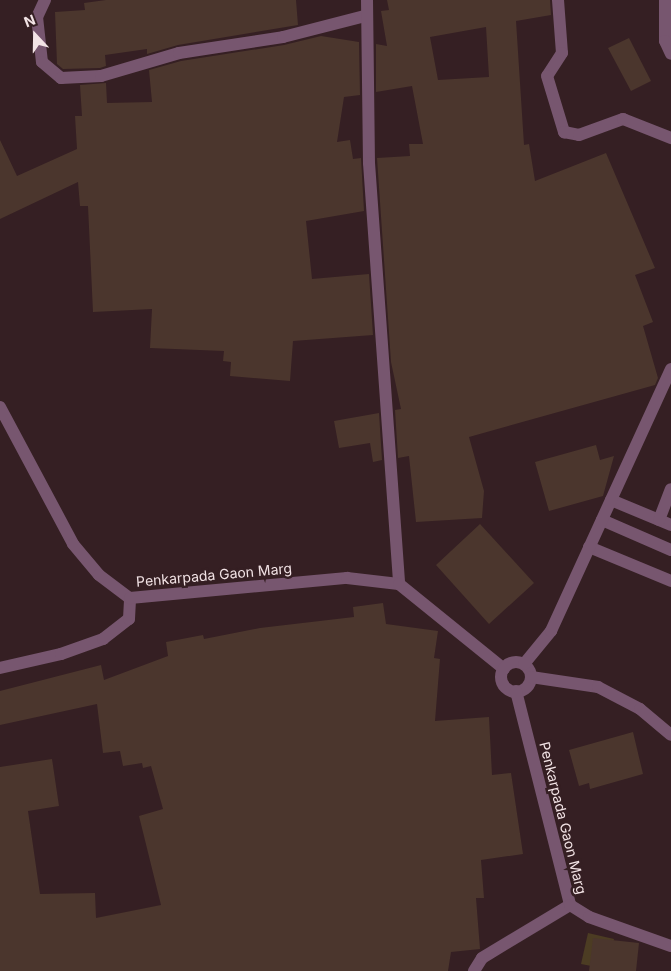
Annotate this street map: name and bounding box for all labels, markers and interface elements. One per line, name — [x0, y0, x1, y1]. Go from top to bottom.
north arrow — [10, 10, 60, 60]
text: N — [21, 11, 37, 30]
street label: Penkarpada Gaon Marg — [135, 560, 293, 590]
street label: Penkarpada Gaon Marg — [536, 740, 590, 896]

